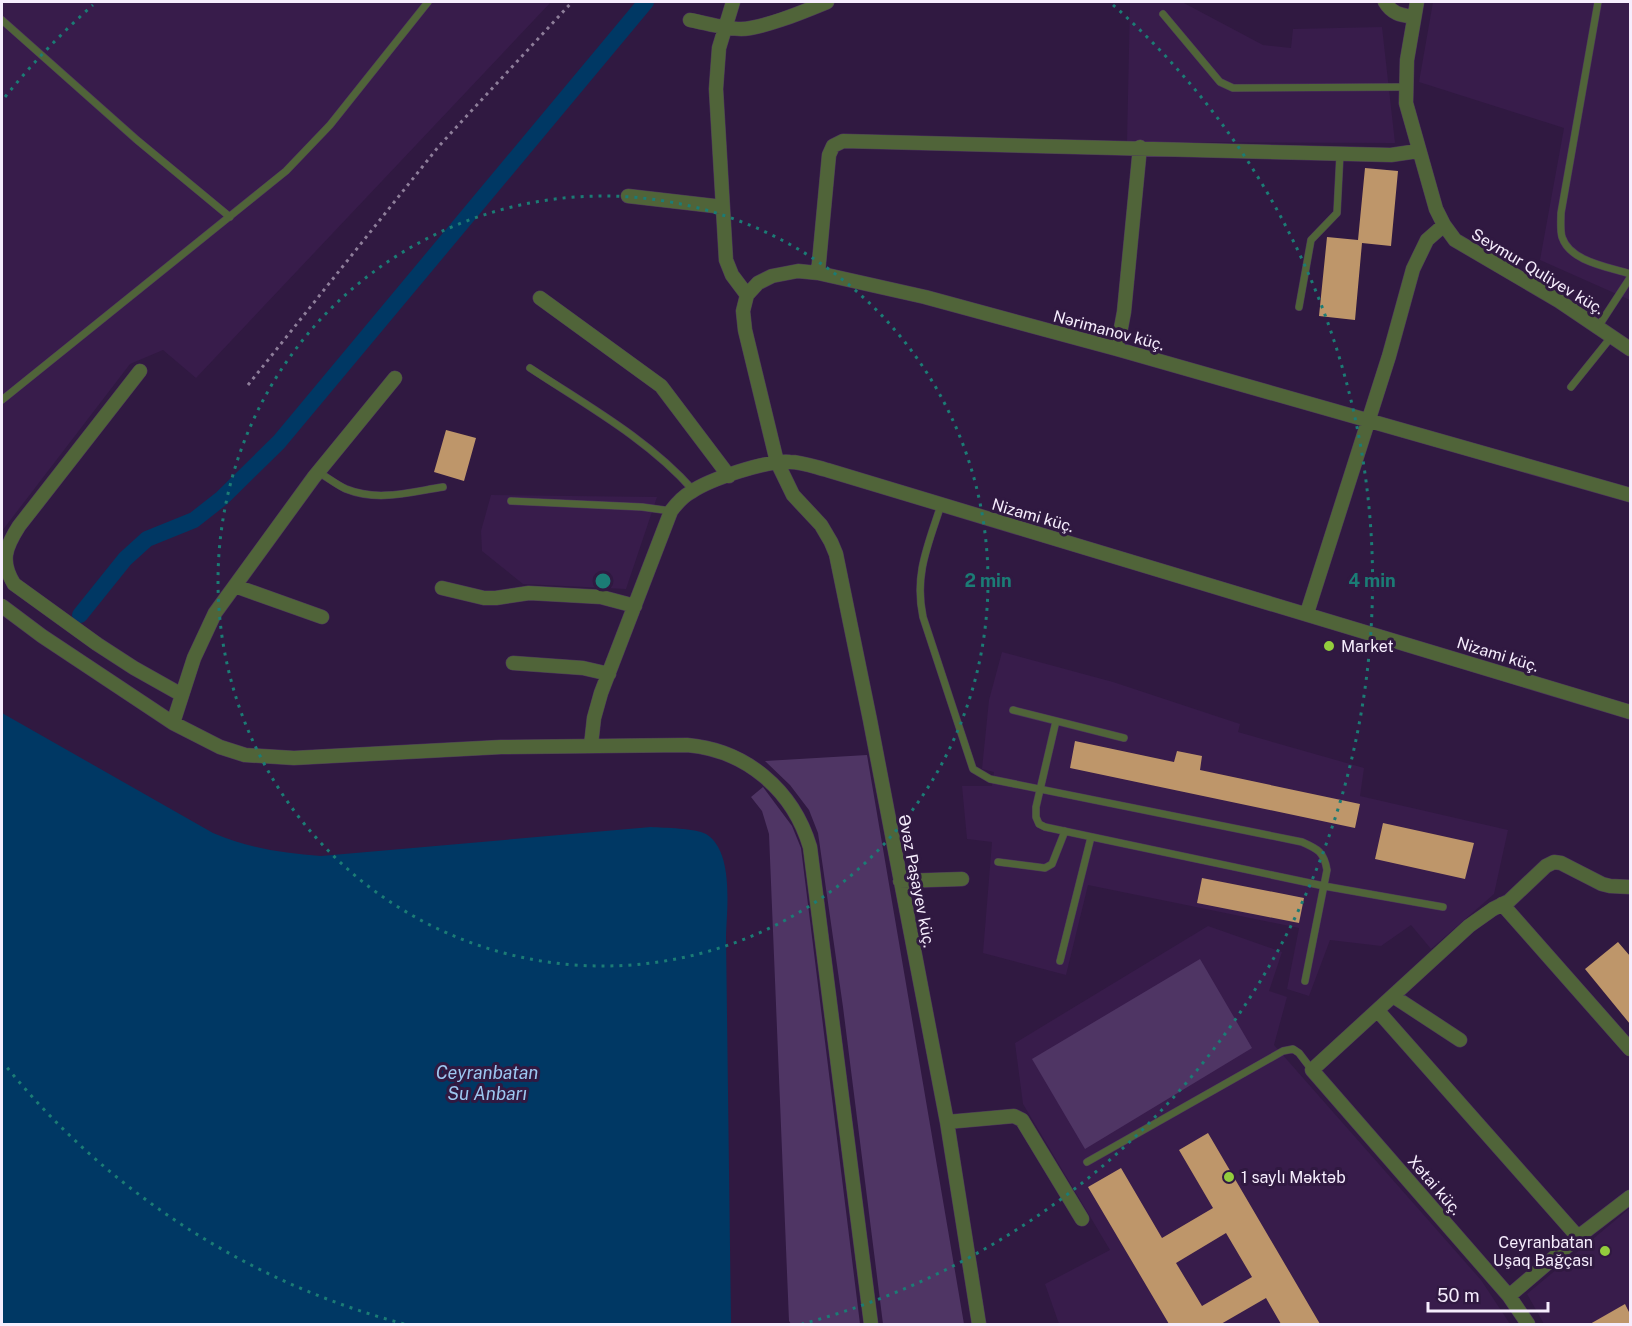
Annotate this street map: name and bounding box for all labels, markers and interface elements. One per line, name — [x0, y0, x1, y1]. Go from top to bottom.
street label: Seymur Quliyev küç. — [1468, 224, 1607, 319]
street label: Nərimanov küç. — [1051, 307, 1167, 354]
street label: Nizami küç. — [990, 495, 1076, 536]
text: 2 min — [964, 570, 1012, 591]
text: 4 min — [1348, 570, 1396, 591]
centre of rings — [593, 571, 613, 591]
street label: Nizami küç. — [1455, 633, 1541, 676]
place label: Market — [1341, 637, 1394, 656]
marker: Market — [1322, 639, 1336, 653]
street label: Əvəz Paşayev küç. — [894, 813, 939, 949]
water label: Ceyranbatan Su Anbarı — [436, 1062, 538, 1104]
street label: Xətai küç. — [1404, 1152, 1466, 1219]
place label: 1 saylı Məktəb — [1241, 1168, 1346, 1187]
marker: 1 saylı Məktəb — [1222, 1170, 1236, 1184]
place label: Ceyranbatan Uşaq Bağçası — [1493, 1233, 1593, 1270]
marker: Ceyranbatan Uşaq Bağçası — [1598, 1244, 1612, 1258]
scale bar — [1428, 1275, 1548, 1313]
text: 50 m — [1437, 1285, 1480, 1306]

